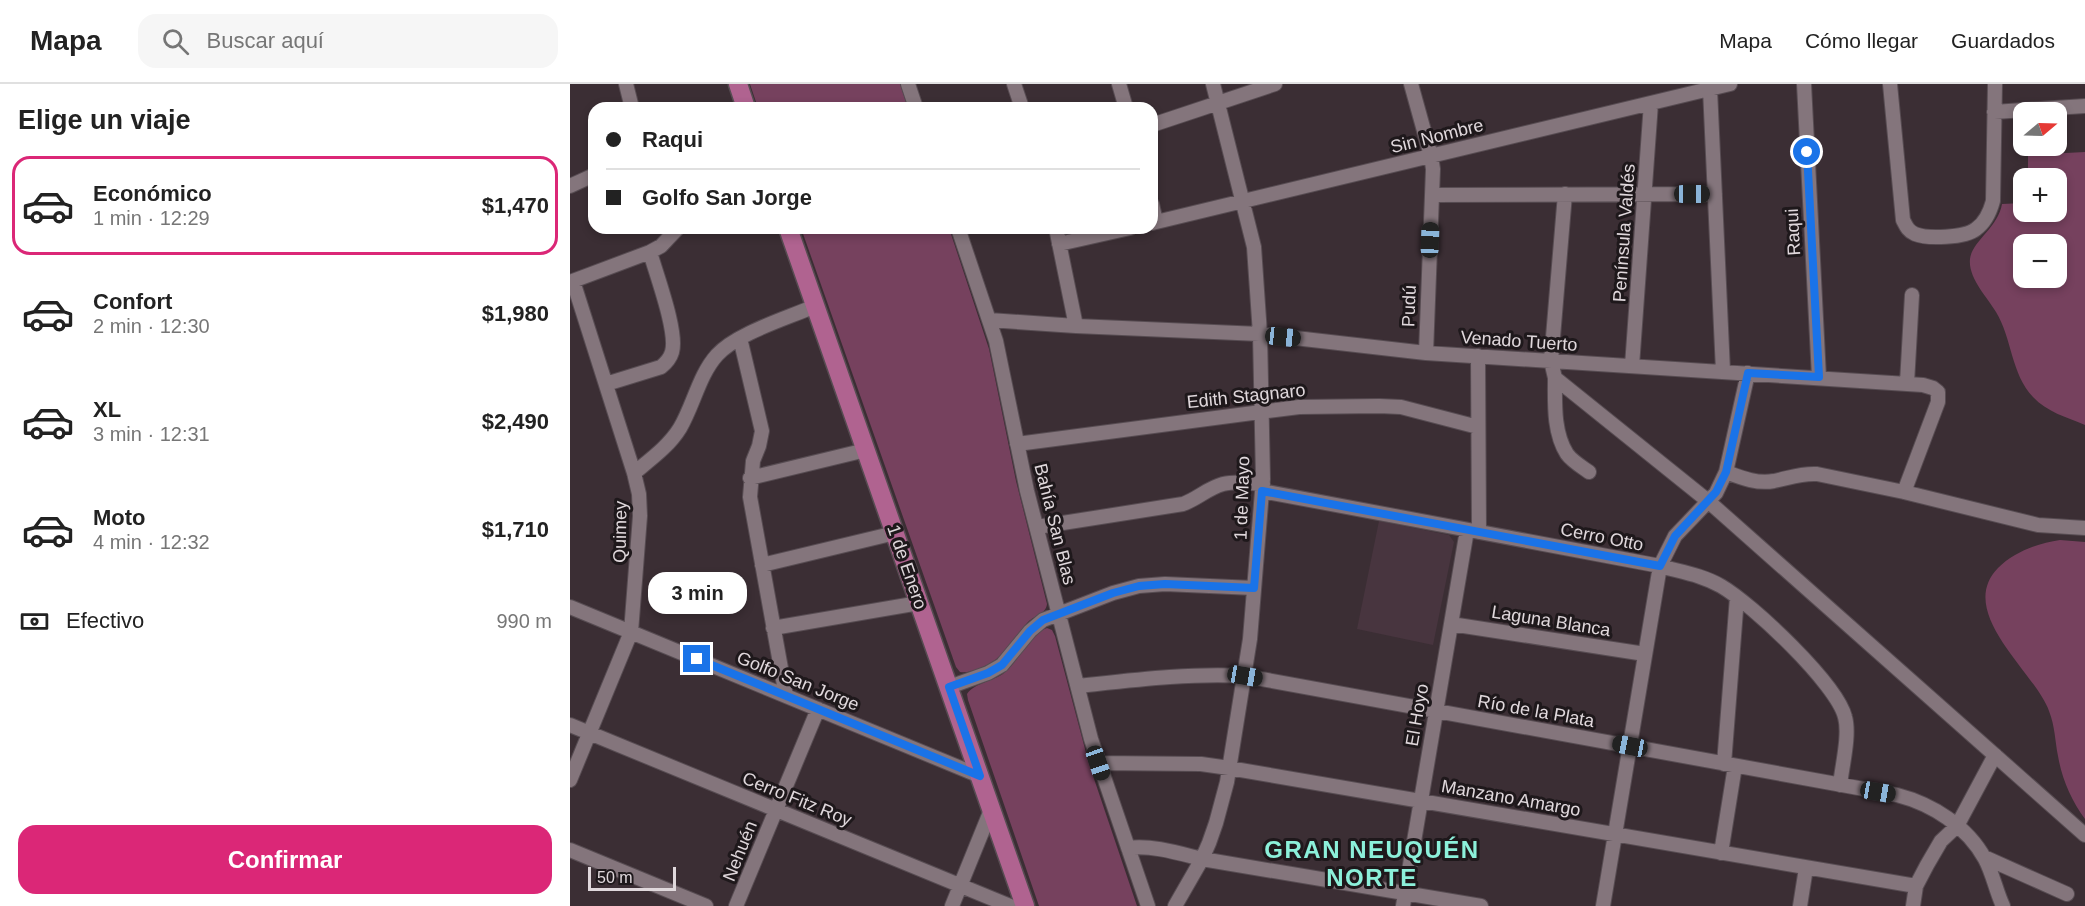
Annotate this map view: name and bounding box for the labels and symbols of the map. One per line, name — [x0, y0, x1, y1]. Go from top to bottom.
north arrow — [2013, 102, 2067, 156]
street label: Sin Nombre — [1388, 115, 1486, 157]
route start — [1793, 138, 1820, 165]
street label: Península Valdés — [1609, 163, 1639, 303]
car — [1674, 185, 1710, 203]
street label: Raqui — [1782, 208, 1804, 256]
car — [1420, 222, 1440, 258]
street label: Pudú — [1398, 285, 1420, 327]
car — [1264, 326, 1302, 348]
street label: Venado Tuerto — [1460, 327, 1578, 355]
street label: Edith Stagnaro — [1186, 380, 1306, 412]
street label: 1 de Mayo — [1231, 456, 1253, 540]
street label: Bahía San Blas — [1030, 461, 1080, 587]
street label: Quimey — [609, 501, 631, 563]
street label: Cerro Otto — [1559, 519, 1645, 555]
street label: 1 de Enero — [883, 522, 931, 612]
callout: 3 min — [648, 572, 746, 614]
street label: Laguna Blanca — [1490, 602, 1613, 640]
route end — [683, 645, 710, 672]
street label: Golfo San Jorge — [734, 647, 862, 715]
car — [1226, 664, 1264, 688]
street label: El Hoyo — [1402, 682, 1432, 748]
street label: Río de la Plata — [1476, 691, 1597, 731]
car — [1611, 734, 1649, 758]
car — [1084, 743, 1112, 783]
street label: Cerro Fitz Roy — [739, 768, 855, 830]
street label: Manzano Amargo — [1440, 776, 1582, 820]
car — [1859, 780, 1897, 804]
street label: Nehuén — [719, 818, 761, 884]
district label: GRAN NEUQUÉN NORTE — [1264, 836, 1480, 891]
scale bar — [588, 864, 676, 892]

